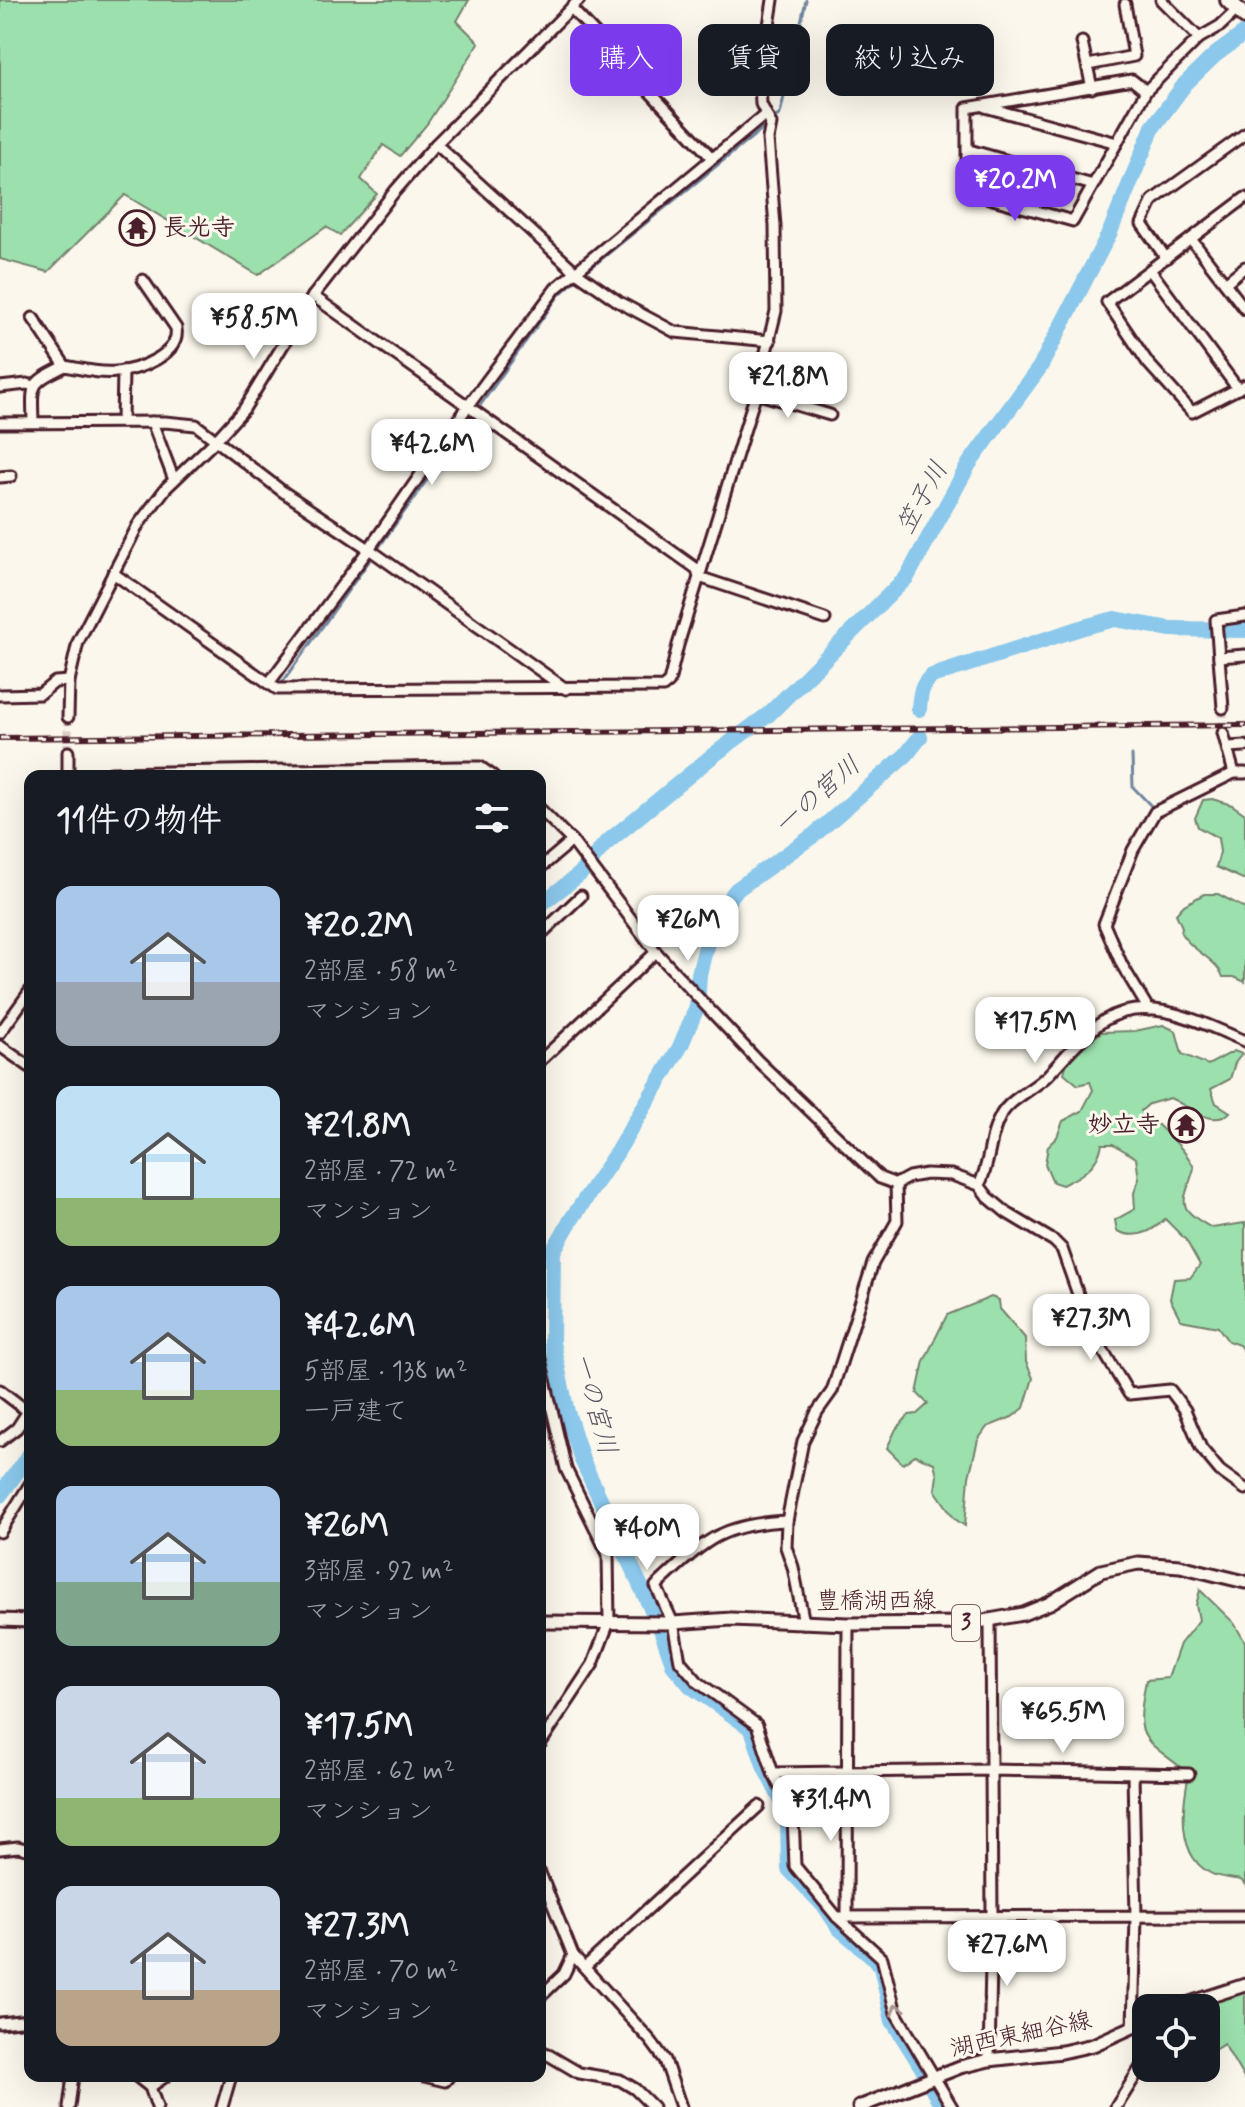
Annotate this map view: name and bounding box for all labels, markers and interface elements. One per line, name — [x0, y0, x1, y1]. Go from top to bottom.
chip: 購入 — [570, 24, 682, 96]
chip: 賃貸 — [698, 24, 810, 96]
chip: 絞り込み — [826, 24, 994, 96]
pin: ¥20.2M — [950, 155, 1080, 223]
text: ¥20.2M — [973, 164, 1057, 198]
temple icon: 長光寺 — [118, 209, 156, 247]
place label: 長光寺 — [163, 213, 235, 244]
pin: ¥58.5M — [189, 293, 319, 361]
text: ¥58.5M — [210, 302, 298, 336]
pin: ¥21.8M — [723, 352, 853, 420]
text: ¥21.8M — [747, 361, 829, 395]
pin: ¥42.6M — [367, 419, 497, 487]
text: ¥42.6M — [389, 428, 475, 462]
water label: 笠子川 — [889, 456, 957, 540]
water label: 一の宮川 — [768, 749, 868, 843]
icon: filters — [470, 796, 514, 840]
text: 11件の物件 — [56, 799, 222, 844]
pin: ¥26M — [641, 895, 735, 963]
text: ¥20.2M — [304, 904, 413, 949]
text: ¥26M — [656, 904, 720, 938]
icon: home — [120, 918, 216, 1014]
text: 2部屋 · 58 m² — [304, 955, 458, 989]
text: マンション — [304, 995, 433, 1029]
pin: ¥17.5M — [970, 997, 1100, 1065]
text: ¥17.5M — [993, 1006, 1077, 1040]
text: ¥21.8M — [304, 1104, 411, 1149]
temple icon: 妙立寺 — [1167, 1106, 1205, 1144]
place label: 妙立寺 — [1088, 1110, 1160, 1141]
icon: home — [120, 1118, 216, 1214]
text: 2部屋 · 72 m² — [304, 1155, 457, 1189]
text: マンション — [304, 1195, 433, 1229]
pin: ¥27.3M — [1026, 1294, 1156, 1362]
text: ¥27.3M — [1051, 1303, 1131, 1337]
text: ¥42.6M — [304, 1304, 416, 1349]
icon: home — [120, 1318, 216, 1414]
water label: 一の宮川 — [564, 1349, 624, 1459]
text: 5部屋 · 138 m² — [304, 1355, 468, 1389]
text: 一戸建て — [304, 1395, 408, 1429]
text: ¥26M — [304, 1504, 389, 1549]
pin: ¥40M — [600, 1504, 694, 1572]
text: ¥40M — [613, 1513, 681, 1547]
icon: home — [120, 1518, 216, 1614]
text: 3部屋 · 92 m² — [304, 1555, 453, 1589]
street label: 豊橋湖西線 — [816, 1586, 936, 1617]
text: マンション — [304, 1595, 433, 1629]
road number: 3 — [952, 1605, 980, 1641]
pin: ¥65.5M — [998, 1687, 1128, 1755]
text: ¥65.5M — [1020, 1696, 1106, 1730]
text: ¥17.5M — [304, 1704, 413, 1749]
icon: home — [120, 1718, 216, 1814]
text: 2部屋 · 62 m² — [304, 1755, 455, 1789]
pin: ¥31.4M — [766, 1775, 896, 1843]
text: ¥31.4M — [790, 1784, 872, 1818]
text: マンション — [304, 1795, 433, 1829]
text: ¥27.3M — [304, 1904, 410, 1949]
icon: home — [120, 1918, 216, 2014]
pin: ¥27.6M — [942, 1920, 1072, 1988]
text: ¥27.6M — [966, 1929, 1048, 1963]
text: 2部屋 · 70 m² — [304, 1955, 459, 1989]
map controls — [1132, 1994, 1220, 2082]
button: locate — [1132, 1994, 1220, 2082]
text: マンション — [304, 1995, 433, 2029]
one-way arrow — [890, 2003, 906, 2017]
street label: 湖西東細谷線 — [947, 2005, 1095, 2065]

